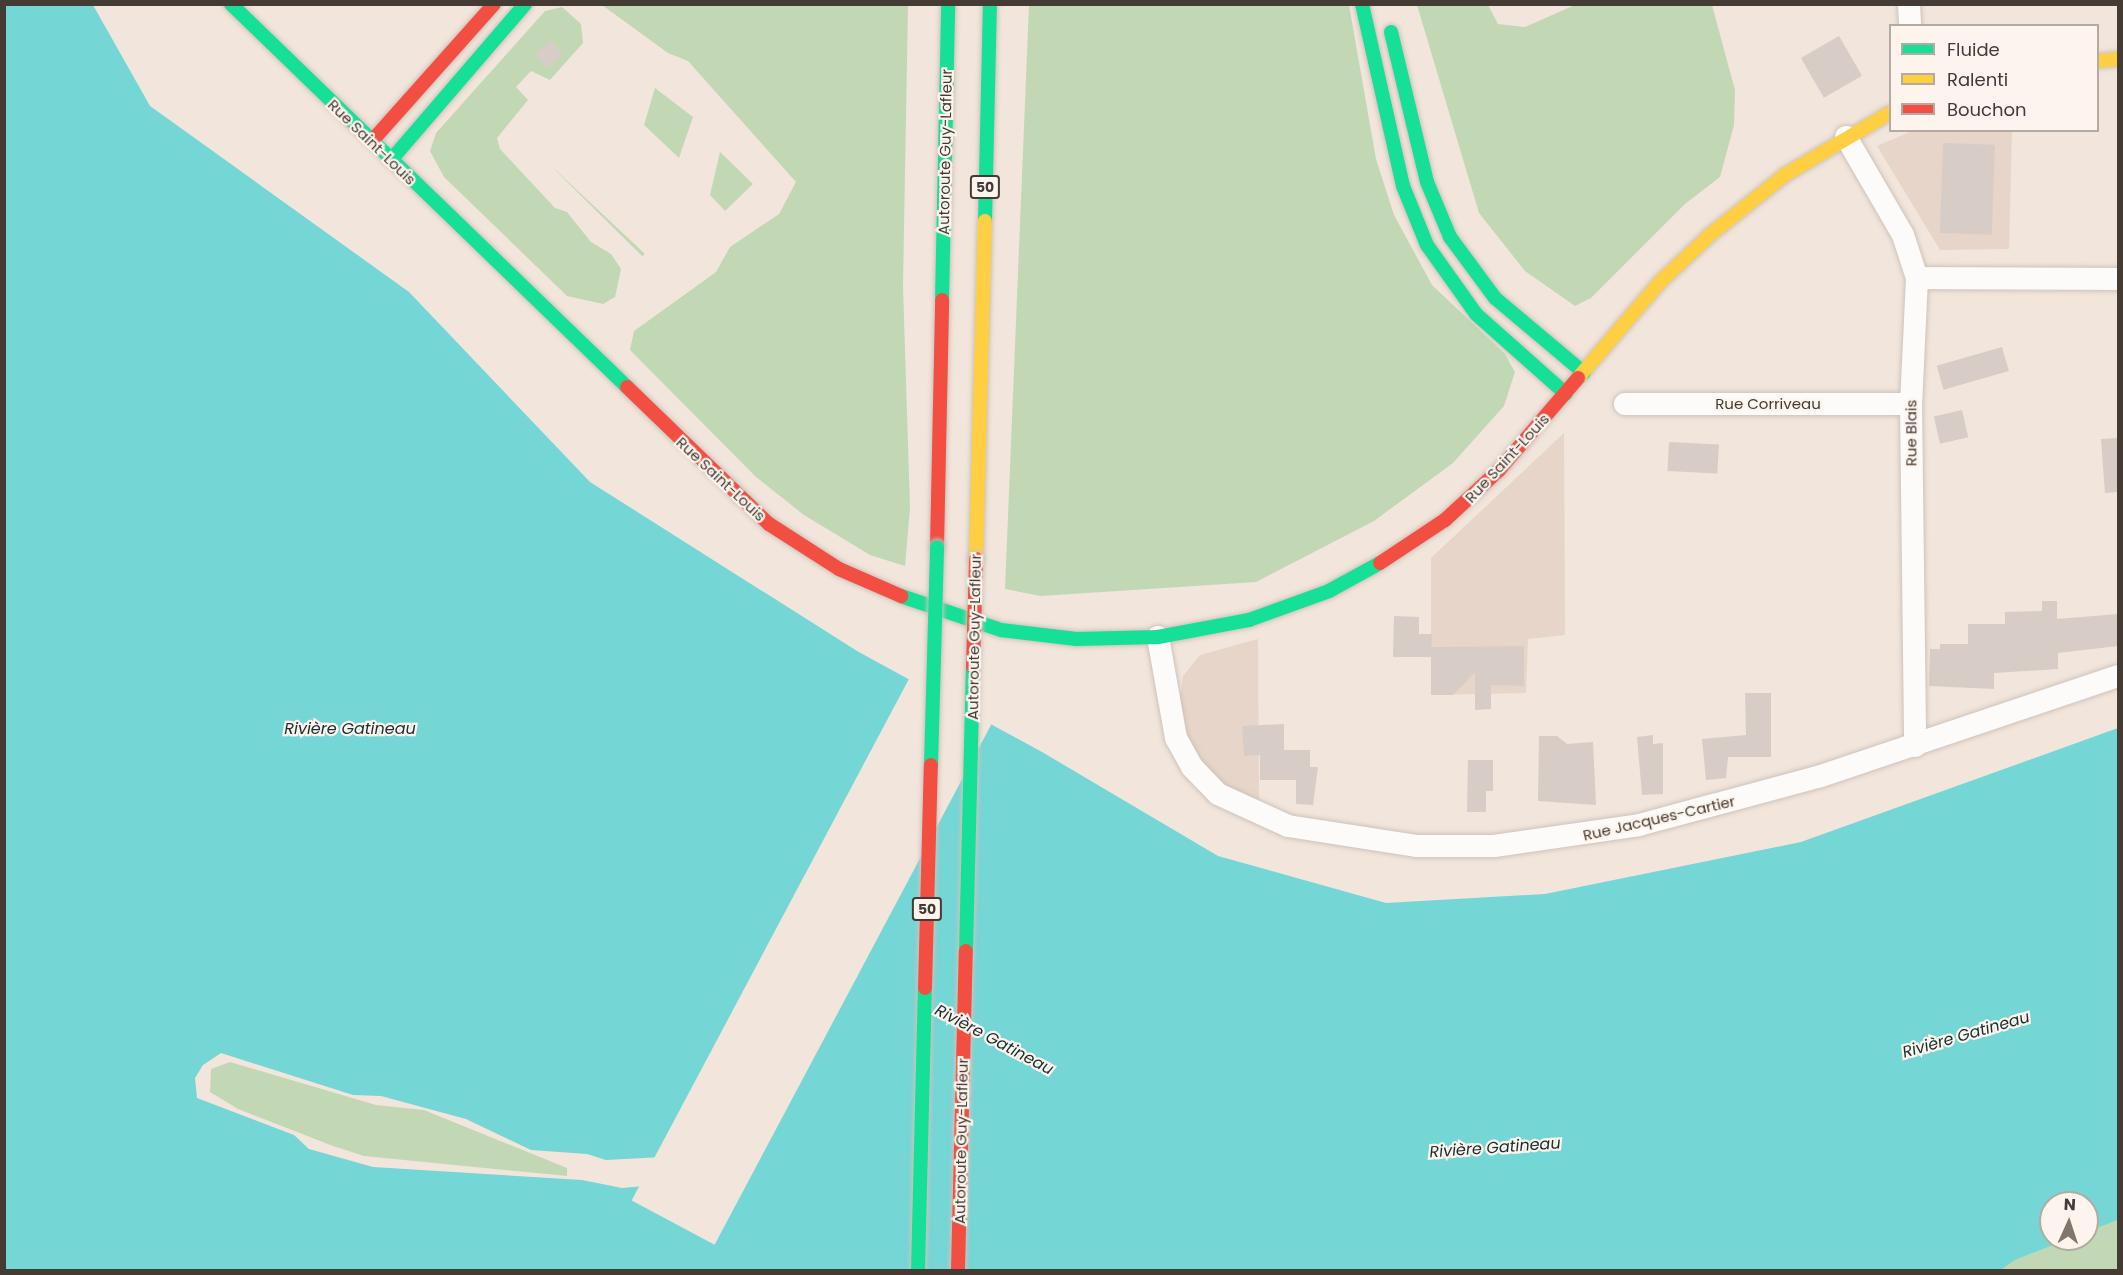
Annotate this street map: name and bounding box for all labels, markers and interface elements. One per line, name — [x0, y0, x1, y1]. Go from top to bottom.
legend — [1889, 24, 2099, 132]
text: Fluide — [1947, 37, 2000, 62]
text: Ralenti — [1947, 67, 2008, 92]
street label: Autoroute Guy-Lafleur — [935, 69, 955, 235]
street label: Rue Saint-Louis — [324, 96, 420, 188]
text: Bouchon — [1947, 97, 2027, 122]
road number: 50 — [968, 176, 1002, 198]
street label: Rue Corriveau — [1715, 395, 1821, 413]
street label: Rue Blais — [1902, 400, 1920, 466]
street label: Rue Saint-Louis — [1461, 410, 1553, 506]
street label: Rue Saint-Louis — [673, 433, 769, 525]
street label: Autoroute Guy-Lafleur — [964, 554, 984, 720]
water label: Rivière Gatineau — [284, 719, 416, 739]
street label: Rue Jacques-Cartier — [1581, 792, 1737, 844]
road number: 50 — [910, 898, 944, 920]
water label: Rivière Gatineau — [931, 1001, 1057, 1079]
water label: Rivière Gatineau — [1900, 1008, 2032, 1062]
street label: Autoroute Guy-Lafleur — [951, 1058, 971, 1224]
water label: Rivière Gatineau — [1429, 1134, 1561, 1162]
north arrow — [2039, 1191, 2099, 1251]
text: N — [2063, 1193, 2076, 1216]

